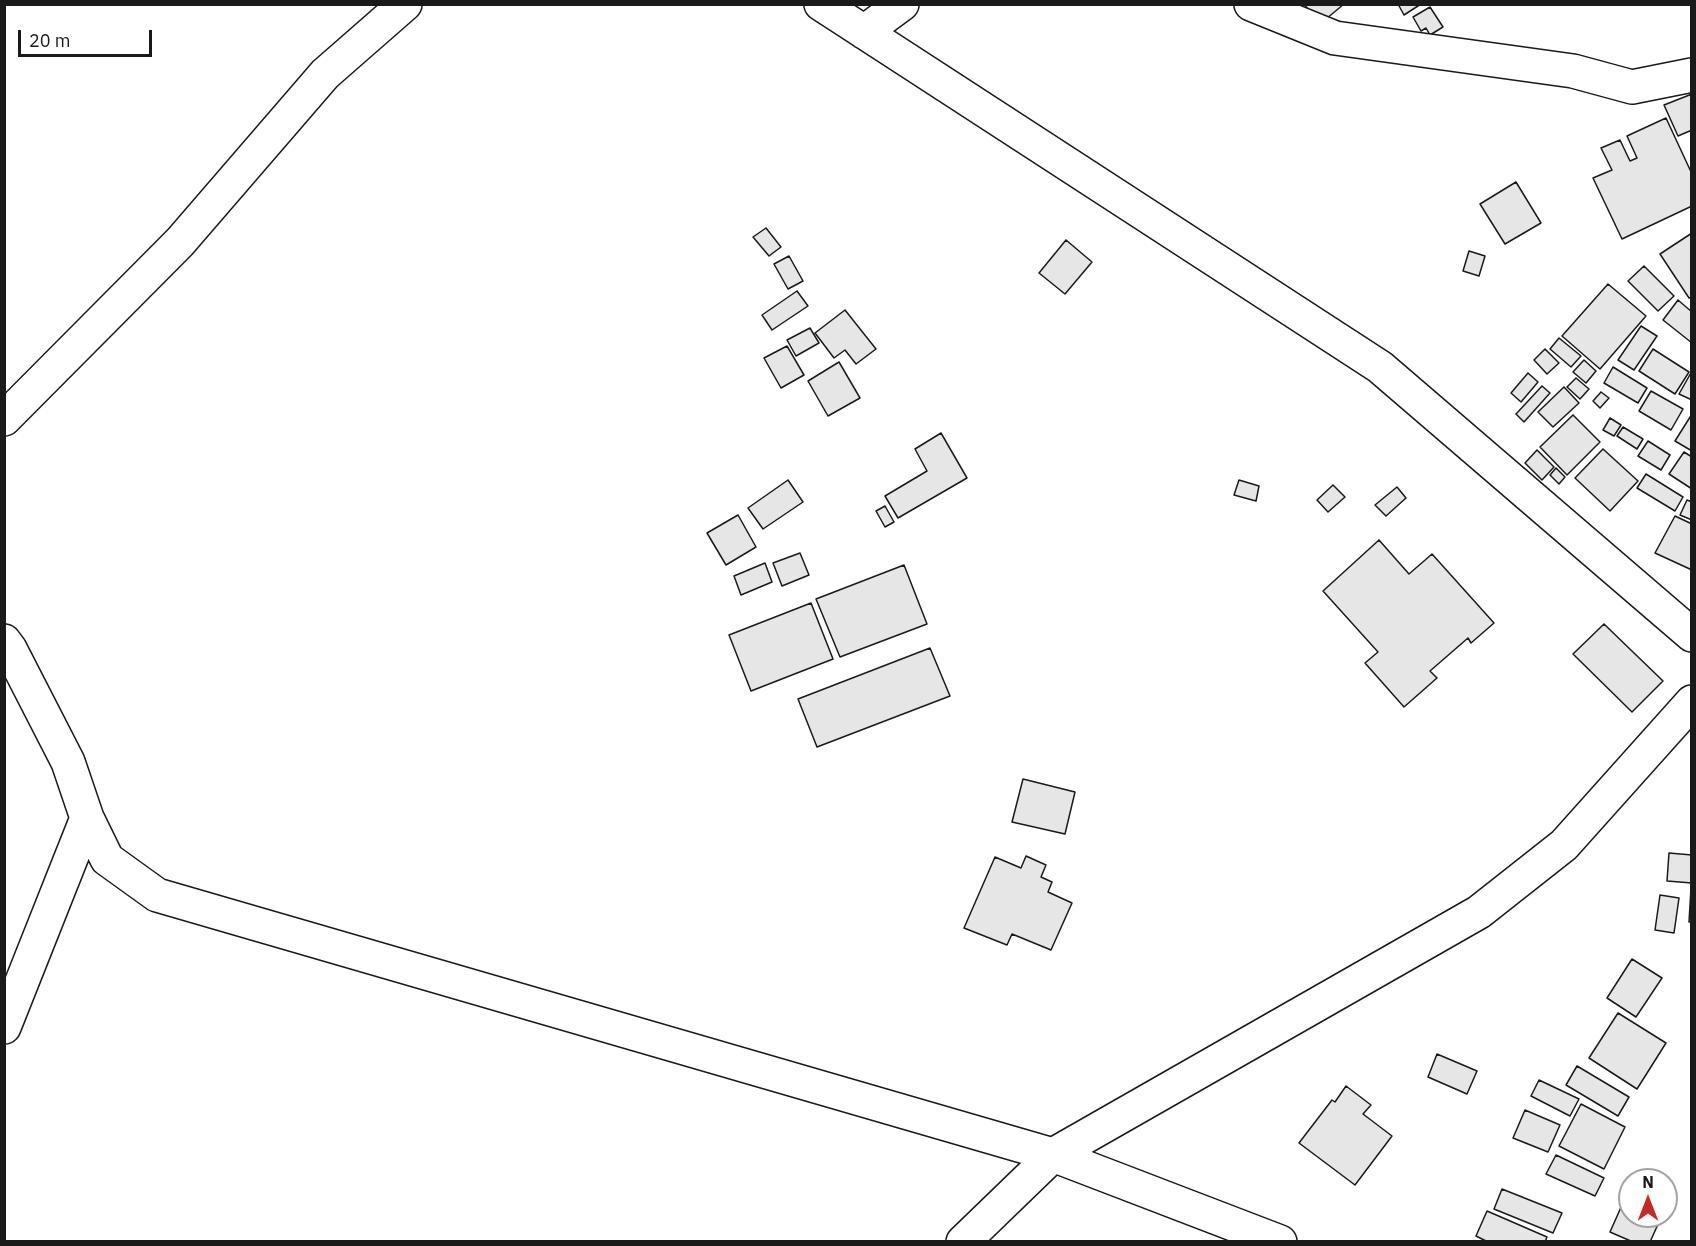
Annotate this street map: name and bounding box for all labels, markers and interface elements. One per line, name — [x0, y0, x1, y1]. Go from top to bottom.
scale bar — [21, 18, 154, 56]
text: 20 m — [29, 29, 71, 52]
north arrow — [1618, 1168, 1678, 1228]
text: N — [1642, 1172, 1654, 1192]

